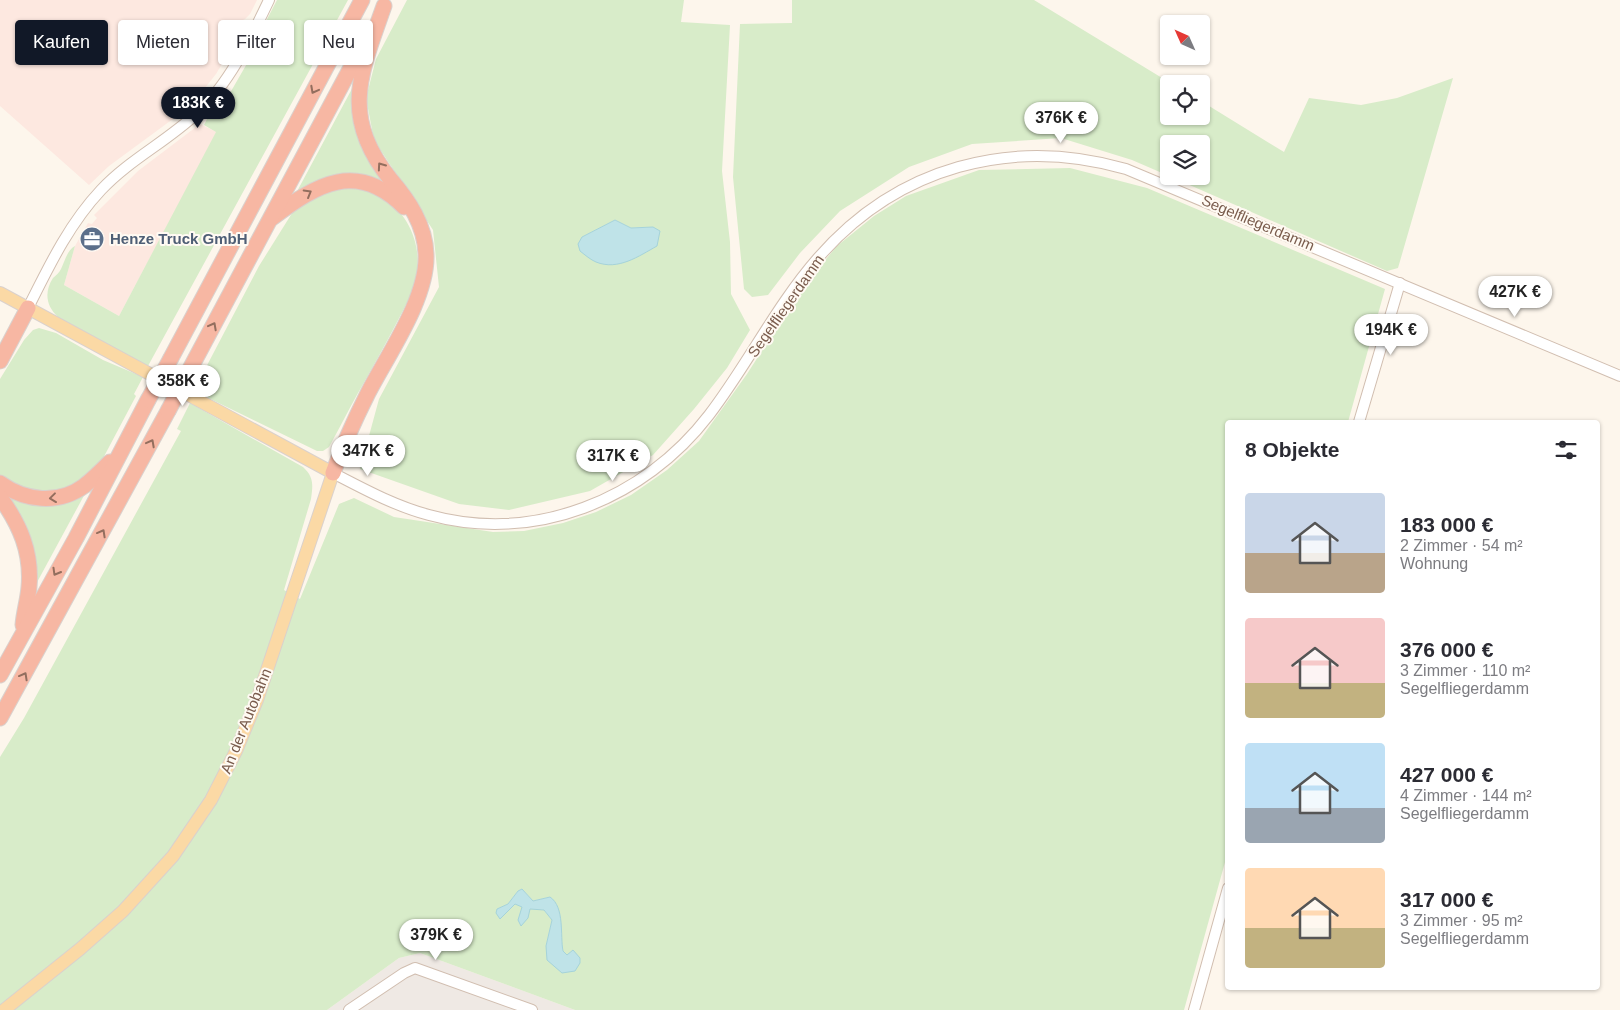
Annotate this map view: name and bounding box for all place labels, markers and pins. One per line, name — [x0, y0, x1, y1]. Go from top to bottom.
pin: 183K € — [157, 86, 239, 129]
pin: 376K € — [1020, 102, 1102, 144]
office icon: Henze Truck GmbH — [79, 226, 105, 252]
place label: Henze Truck GmbH — [110, 230, 248, 247]
pin: 427K € — [1474, 276, 1556, 318]
pin: 194K € — [1350, 314, 1432, 356]
pin: 358K € — [142, 364, 224, 407]
pin: 347K € — [327, 434, 409, 477]
pin: 317K € — [572, 440, 654, 482]
pin: 379K € — [395, 918, 477, 961]

